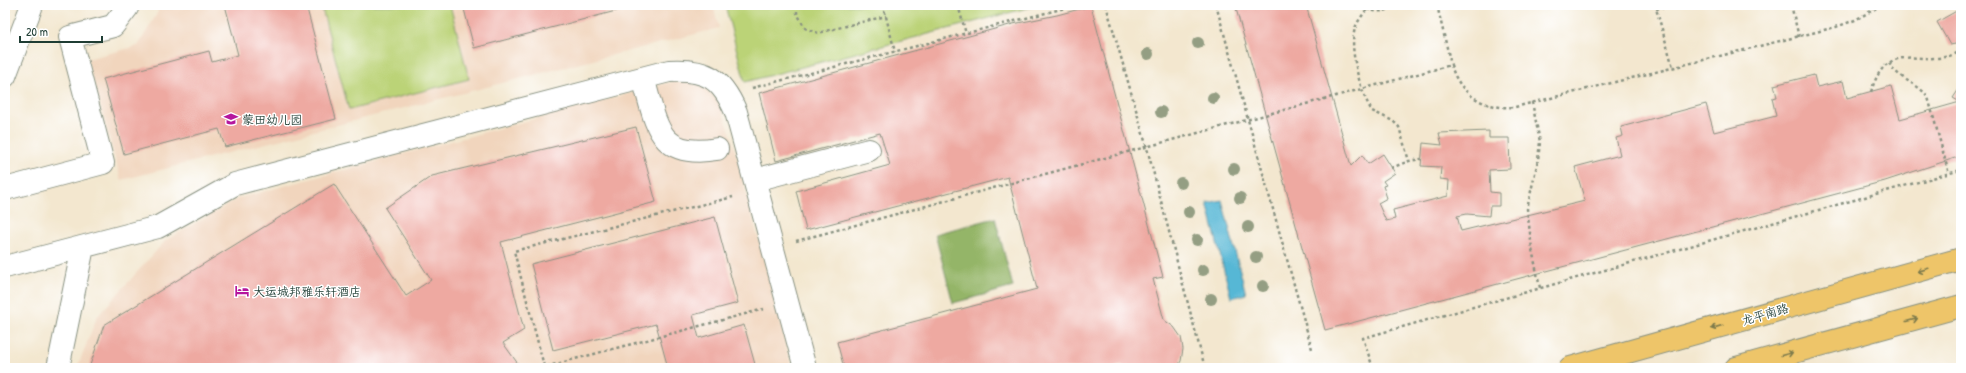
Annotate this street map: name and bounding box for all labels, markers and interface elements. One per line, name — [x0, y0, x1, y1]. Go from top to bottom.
scale bar — [20, 18, 102, 44]
text: 20 m — [26, 23, 48, 40]
school or university icon: 蒙田幼儿园 — [223, 111, 239, 127]
place label: 蒙田幼儿园 — [242, 111, 302, 128]
one-way arrow — [1917, 267, 1930, 274]
hotel icon: 大运城邦雅乐轩酒店 — [234, 283, 250, 299]
place label: 大运城邦雅乐轩酒店 — [253, 283, 361, 300]
street label: 龙平南路 — [1740, 299, 1790, 329]
one-way arrow — [1905, 315, 1918, 323]
one-way arrow — [1711, 324, 1724, 331]
one-way arrow — [1780, 350, 1793, 357]

